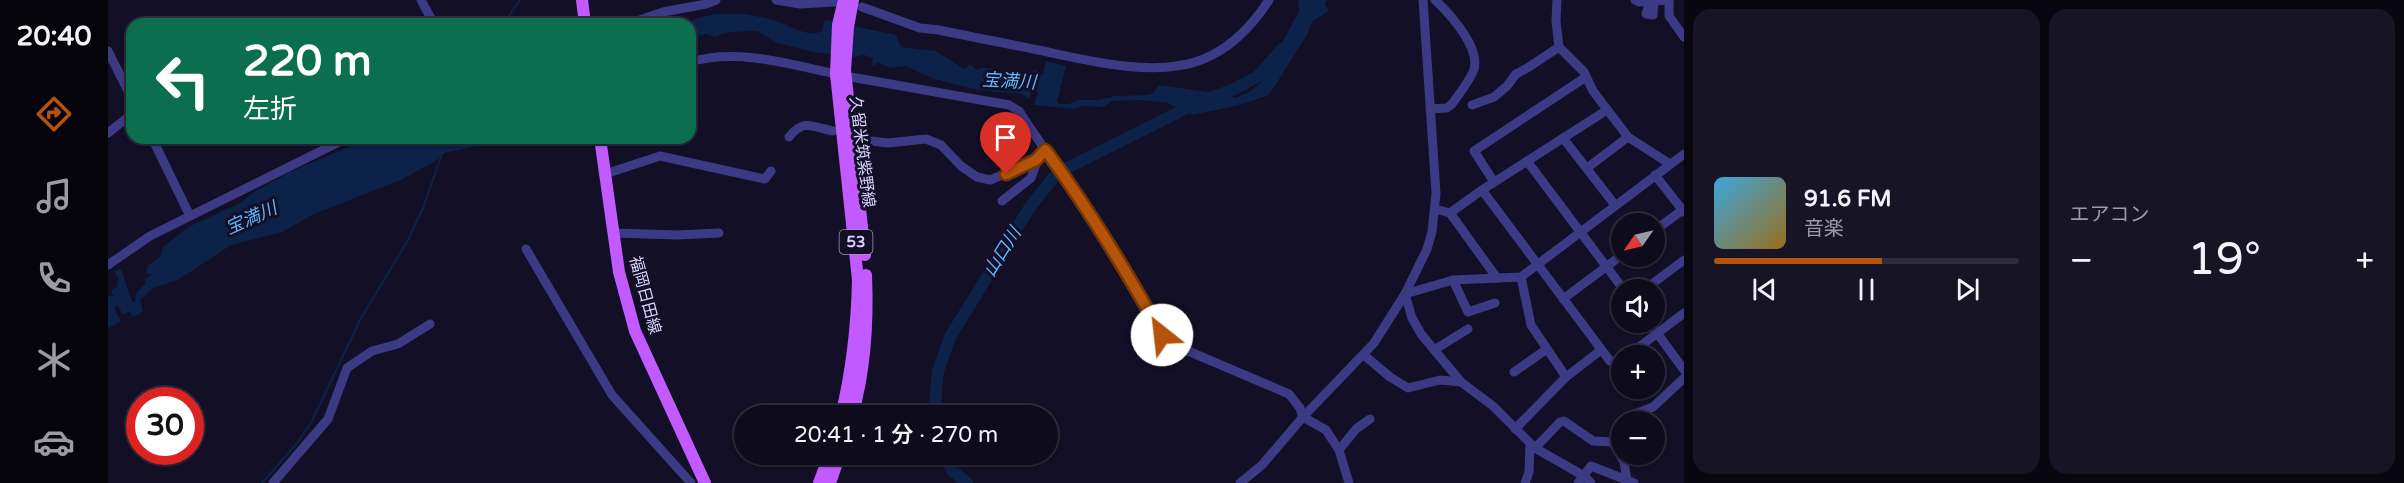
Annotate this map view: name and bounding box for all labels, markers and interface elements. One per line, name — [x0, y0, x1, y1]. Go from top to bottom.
text: 20:40 — [17, 20, 91, 53]
text: 220 m — [243, 36, 372, 87]
icon: left — [144, 42, 222, 120]
water label: 宝満川 — [981, 69, 1039, 94]
icon: directions — [33, 93, 75, 135]
text: 左折 — [243, 93, 297, 126]
street label: 久留米筑紫野線 — [845, 95, 879, 209]
pin — [980, 112, 1031, 174]
icon: arrive — [989, 121, 1022, 154]
icon: music — [33, 175, 75, 217]
text: 91.6 FM — [1804, 186, 1892, 212]
water label: 宝満川 — [222, 196, 282, 239]
text: エアコン — [2070, 203, 2150, 227]
north arrow — [1611, 213, 1665, 267]
map controls — [1611, 213, 1665, 465]
text: 音楽 — [1804, 217, 1844, 241]
water label: 山口川 — [978, 222, 1027, 281]
road number: 53 — [840, 230, 872, 254]
text: 19° — [2187, 233, 2261, 287]
text: − — [2070, 241, 2093, 280]
text: + — [2355, 241, 2374, 280]
street label: 福岡日田線 — [625, 254, 665, 336]
icon: phone — [33, 257, 75, 299]
icon: previous — [1748, 273, 1781, 306]
icon: pause — [1850, 273, 1883, 306]
icon: next — [1951, 273, 1984, 306]
button: sound — [1611, 279, 1665, 333]
position arrow — [1130, 303, 1194, 367]
icon: climate — [33, 339, 75, 381]
button: + — [1611, 345, 1665, 399]
speed limit sign: 30 — [126, 387, 204, 465]
button: − — [1611, 411, 1665, 465]
icon: car — [33, 421, 75, 463]
text: 20:41 · 1 分 · 270 m — [794, 422, 998, 448]

